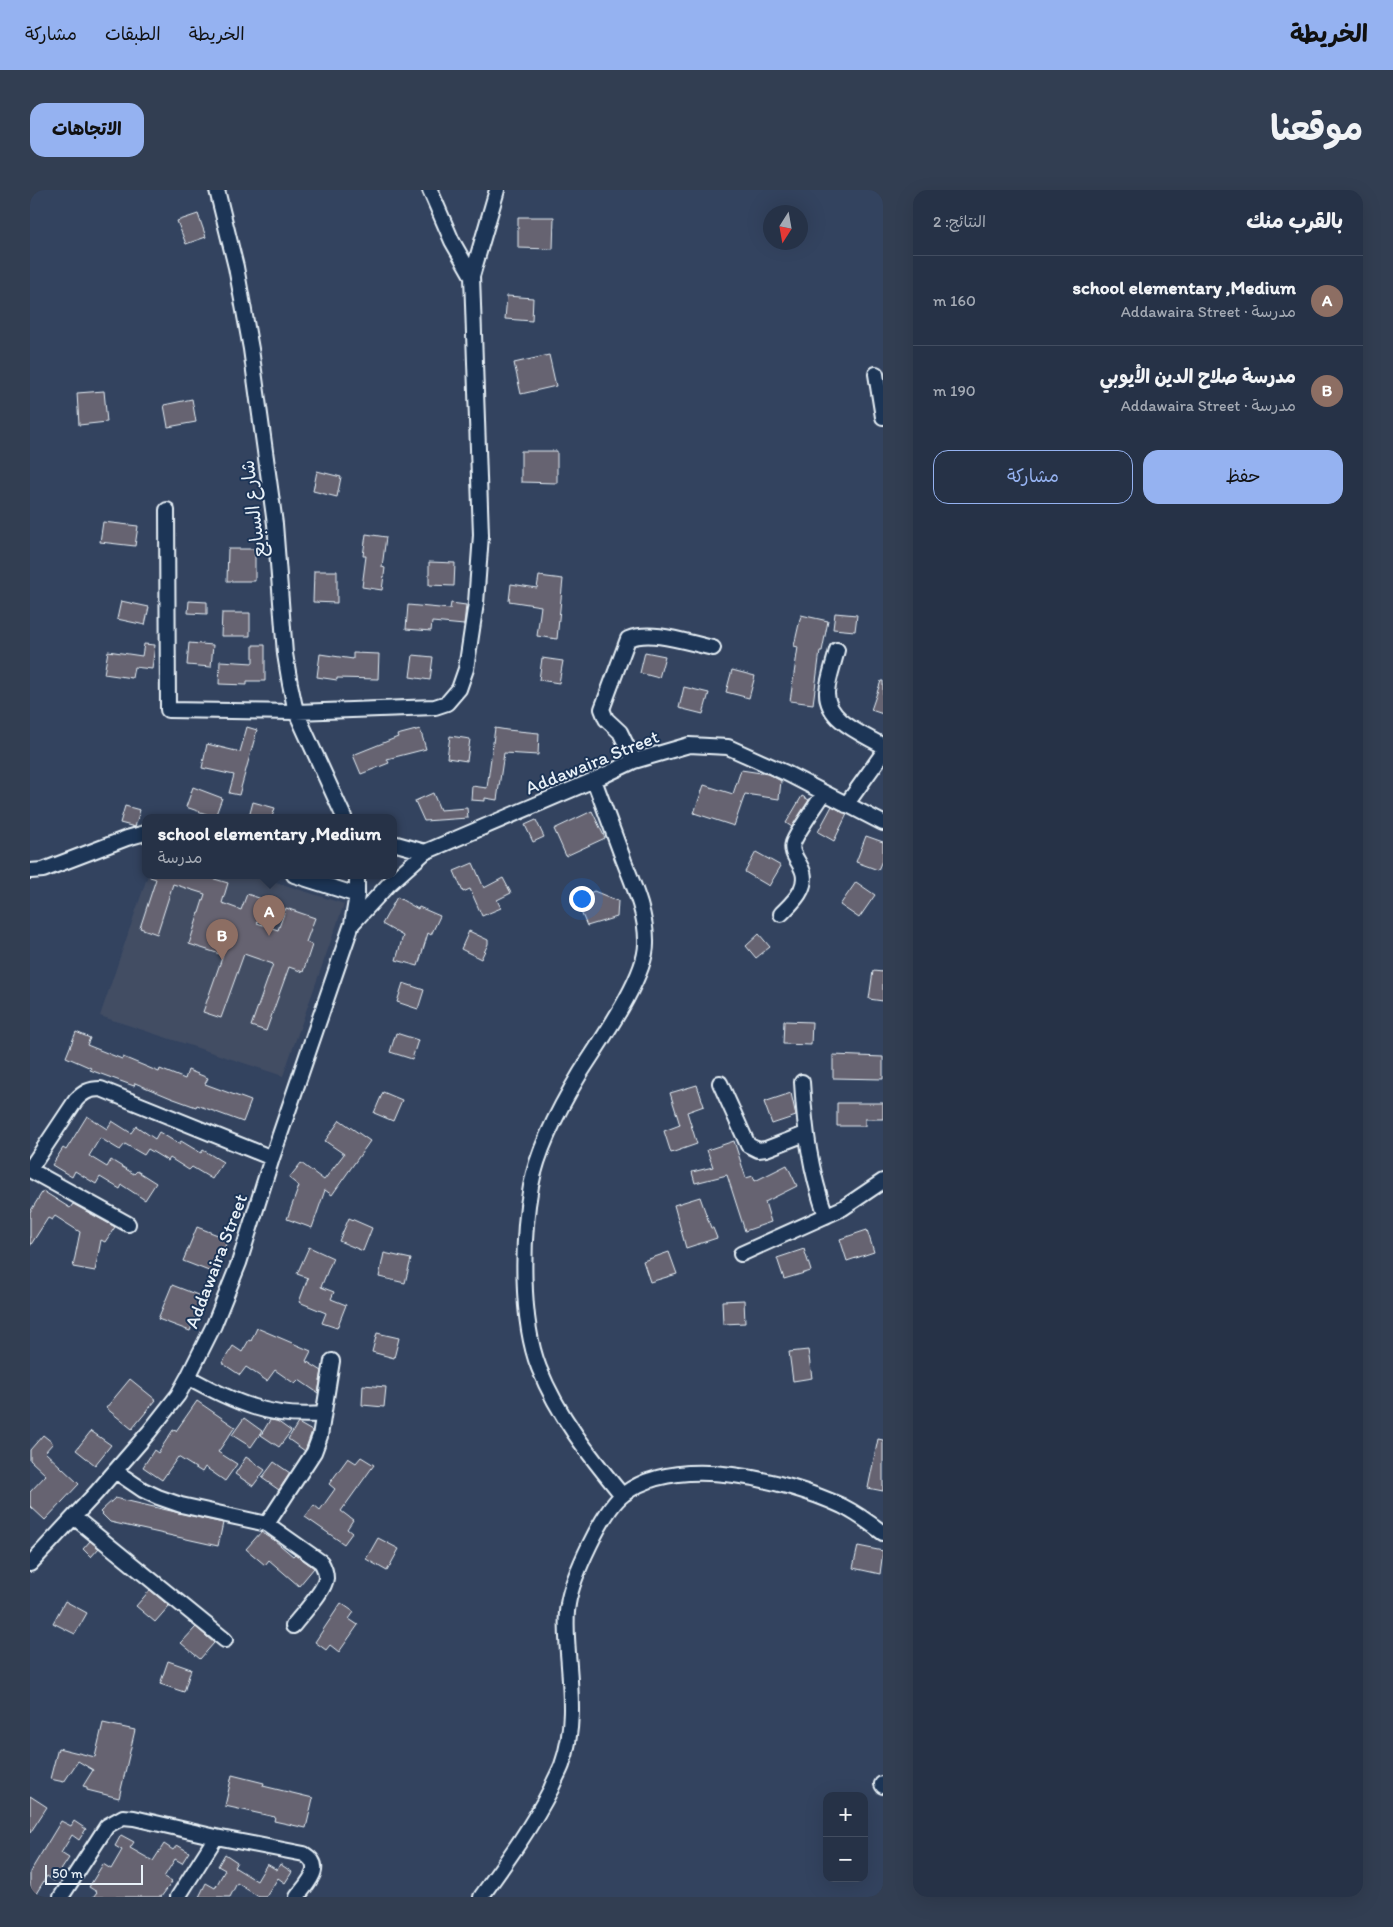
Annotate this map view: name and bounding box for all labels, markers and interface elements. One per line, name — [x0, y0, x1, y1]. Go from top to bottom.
text: الخريطة — [1290, 19, 1368, 48]
text: مشاركة — [25, 23, 77, 45]
text: الطبقات — [105, 23, 161, 45]
text: الخريطة — [189, 23, 245, 45]
button: الاتجاهات — [30, 103, 144, 157]
text: موقعنا — [1270, 107, 1363, 149]
north arrow — [763, 205, 808, 250]
text: بالقرب منك — [1246, 208, 1343, 233]
text: النتائج: 2 — [933, 212, 986, 231]
text: school elementary ,Medium — [1073, 276, 1296, 299]
text: 160 m — [933, 291, 976, 310]
text: A — [1322, 291, 1332, 310]
text: مدرسة · Addawaira Street — [1121, 302, 1296, 321]
text: مدرسة صلاح الدين الأيوبي — [1100, 365, 1296, 388]
text: 190 m — [933, 381, 976, 400]
text: B — [1322, 381, 1332, 400]
text: مدرسة · Addawaira Street — [1121, 396, 1296, 415]
button: مشاركة — [933, 450, 1133, 504]
button: حفظ — [1143, 450, 1343, 504]
street label: شارع السبايع — [236, 459, 272, 559]
street label: Addawaira Street — [522, 725, 662, 799]
popup — [142, 814, 397, 879]
text: school elementary ,Medium — [158, 822, 381, 845]
text: مدرسة — [158, 848, 202, 867]
your location — [569, 886, 595, 912]
pin: A — [253, 895, 285, 936]
pin: B — [206, 919, 238, 960]
street label: Addawaira Street — [180, 1190, 252, 1332]
map controls — [823, 1792, 868, 1882]
button: + — [823, 1792, 868, 1837]
button: − — [823, 1837, 868, 1882]
scale bar — [45, 1862, 142, 1885]
text: 50 m — [52, 1865, 83, 1882]

